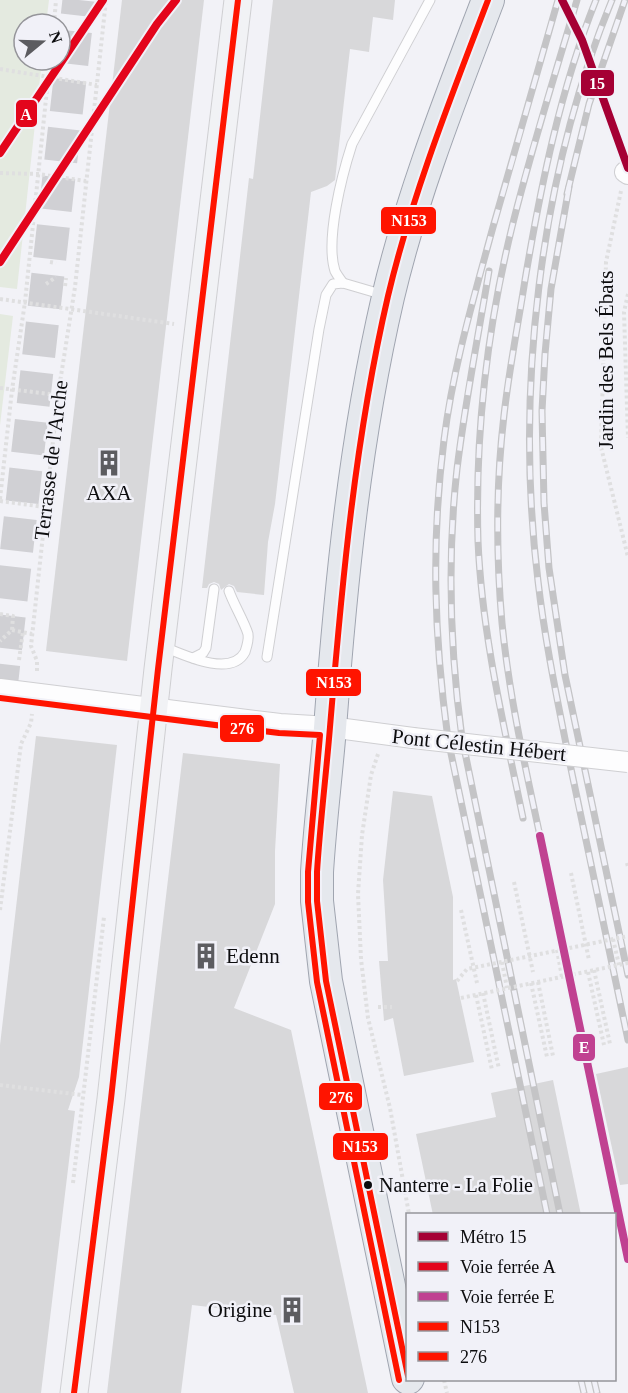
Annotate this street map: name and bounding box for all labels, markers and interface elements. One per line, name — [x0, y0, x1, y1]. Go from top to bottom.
north arrow — [12, 12, 72, 72]
text: N — [46, 29, 66, 46]
line badge: 15 — [580, 69, 615, 97]
text: 15 — [589, 75, 605, 92]
line badge: A — [15, 99, 38, 128]
text: A — [20, 106, 32, 123]
line badge: N153 — [380, 206, 437, 235]
text: N153 — [391, 212, 427, 229]
street label: Jardin des Bels Ébats — [594, 270, 618, 450]
street label: Terrasse de l'Arche — [29, 379, 73, 541]
building icon: AXA — [94, 448, 124, 478]
place label: AXA — [86, 481, 133, 505]
line badge: N153 — [305, 668, 362, 697]
text: N153 — [316, 674, 352, 691]
line badge: 276 — [219, 714, 265, 743]
text: 276 — [230, 720, 254, 737]
street label: Pont Célestin Hébert — [391, 724, 567, 766]
building icon: Edenn — [191, 941, 221, 971]
place label: Edenn — [226, 944, 280, 968]
line badge: E — [572, 1033, 596, 1062]
text: E — [579, 1039, 589, 1056]
line badge: 276 — [318, 1082, 363, 1111]
text: 276 — [329, 1089, 353, 1106]
line badge: N153 — [332, 1132, 389, 1161]
text: N153 — [342, 1138, 378, 1155]
place label: Nanterre - La Folie — [379, 1174, 533, 1196]
marker: Nanterre - La Folie — [362, 1179, 374, 1191]
legend — [406, 1213, 616, 1381]
text: Métro 15 — [460, 1227, 527, 1247]
text: Voie ferrée A — [460, 1257, 556, 1277]
text: Voie ferrée E — [460, 1287, 555, 1307]
building icon: Origine — [277, 1295, 307, 1325]
place label: Origine — [208, 1298, 272, 1322]
text: N153 — [460, 1317, 500, 1337]
text: 276 — [460, 1347, 487, 1367]

